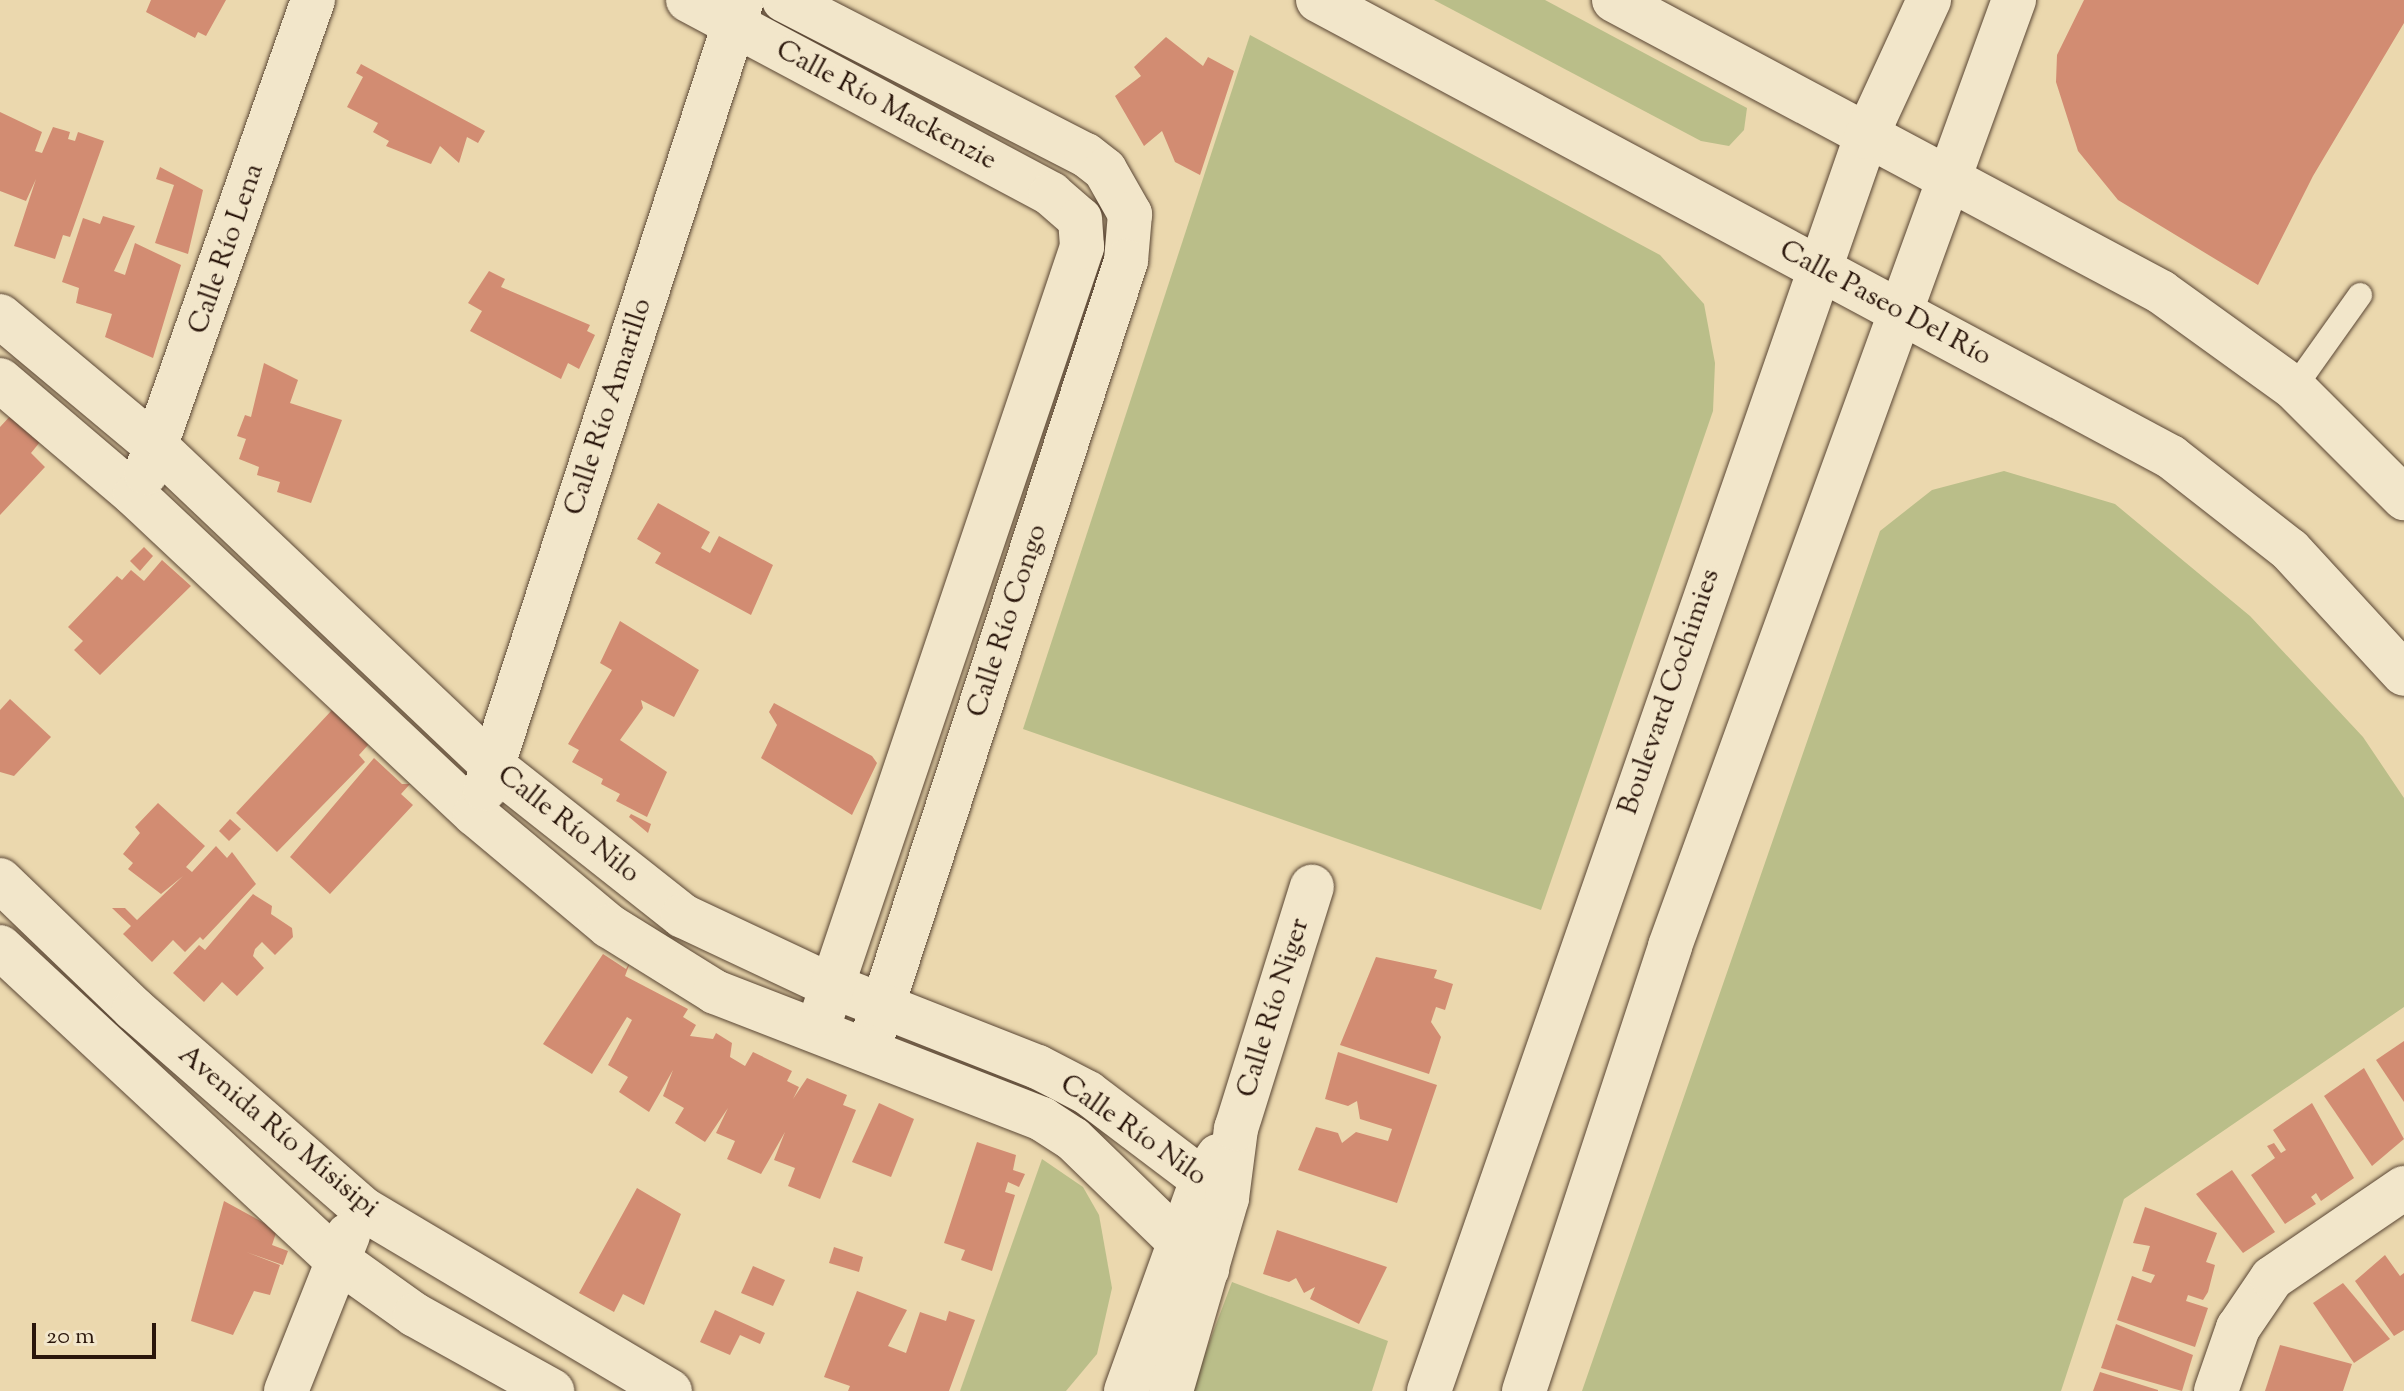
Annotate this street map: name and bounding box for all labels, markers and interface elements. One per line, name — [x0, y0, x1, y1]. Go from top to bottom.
street label: Calle Río Mackenzie — [770, 34, 1002, 178]
street label: Calle Río Lena — [182, 159, 272, 339]
street label: Calle Paseo Del Río — [1773, 234, 1997, 374]
street label: Calle Río Amarillo — [558, 294, 660, 520]
street label: Calle Río Congo — [961, 520, 1055, 722]
street label: Boulevard Cochimies — [1612, 565, 1728, 819]
street label: Calle Río Nilo — [490, 759, 646, 891]
street label: Calle Río Niger — [1231, 914, 1317, 1102]
street label: Avenida Río Misisipi — [171, 1038, 385, 1226]
street label: Calle Río Nilo — [1053, 1068, 1213, 1194]
scale bar — [36, 1307, 160, 1357]
text: 20 m — [46, 1320, 95, 1354]

